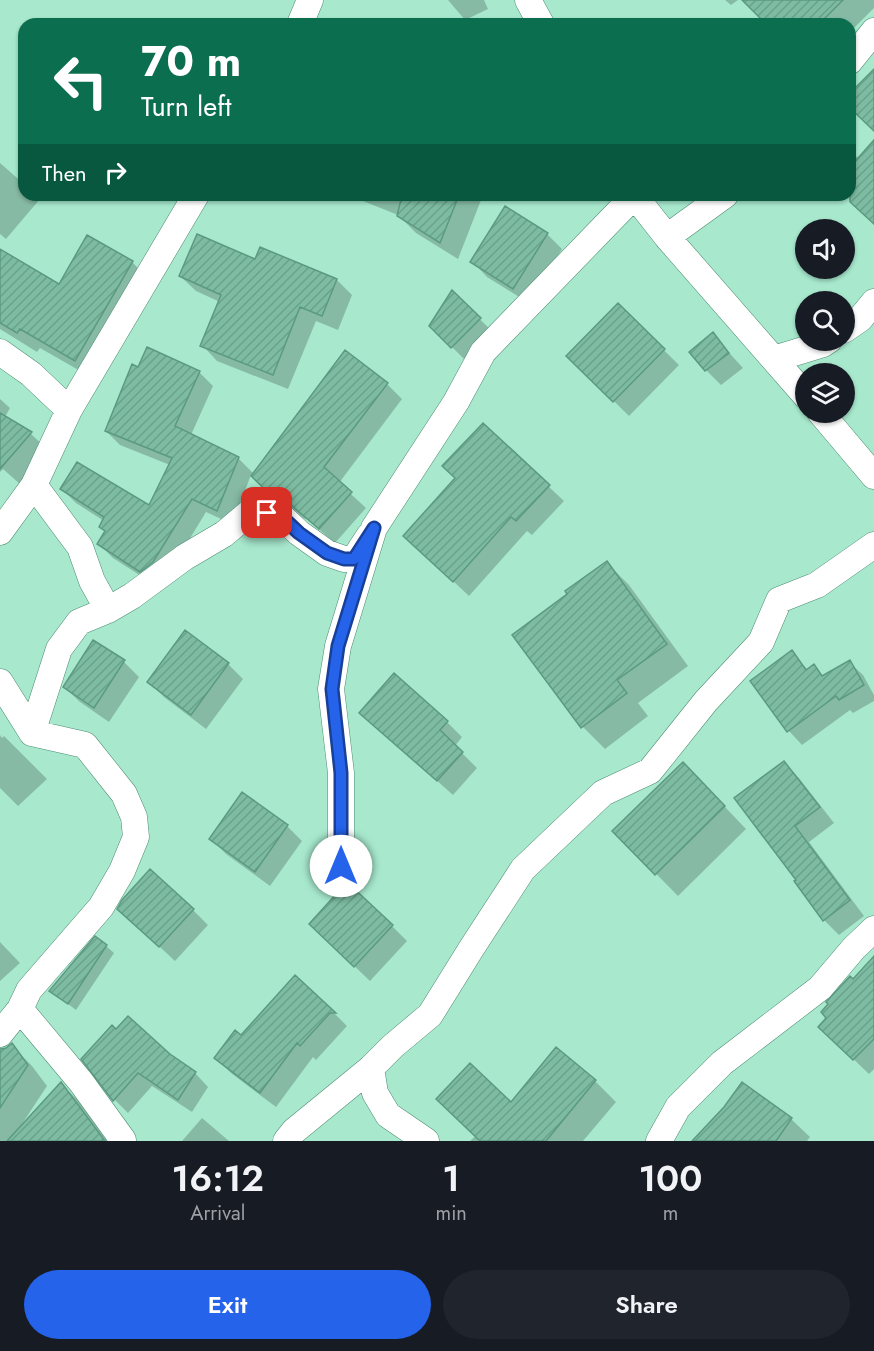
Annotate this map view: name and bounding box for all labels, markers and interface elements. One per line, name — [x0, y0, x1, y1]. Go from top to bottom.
text: 70 m — [141, 31, 241, 92]
icon: left — [42, 42, 120, 120]
text: Turn left — [141, 87, 231, 126]
icon: right — [99, 156, 132, 189]
text: Then — [42, 157, 87, 189]
map controls — [795, 219, 855, 423]
button: sound — [795, 219, 855, 279]
button: search — [795, 291, 855, 351]
button: layers — [795, 363, 855, 423]
pin — [241, 487, 292, 538]
icon: arrive — [250, 496, 283, 529]
position arrow — [309, 834, 373, 898]
text: 16:12 — [172, 1152, 264, 1204]
text: 1 — [442, 1152, 460, 1204]
text: 100 — [638, 1152, 702, 1204]
text: Arrival — [190, 1199, 245, 1228]
text: min — [436, 1199, 467, 1228]
text: m — [663, 1199, 678, 1228]
button: Exit — [24, 1270, 431, 1339]
button: Share — [443, 1270, 850, 1339]

